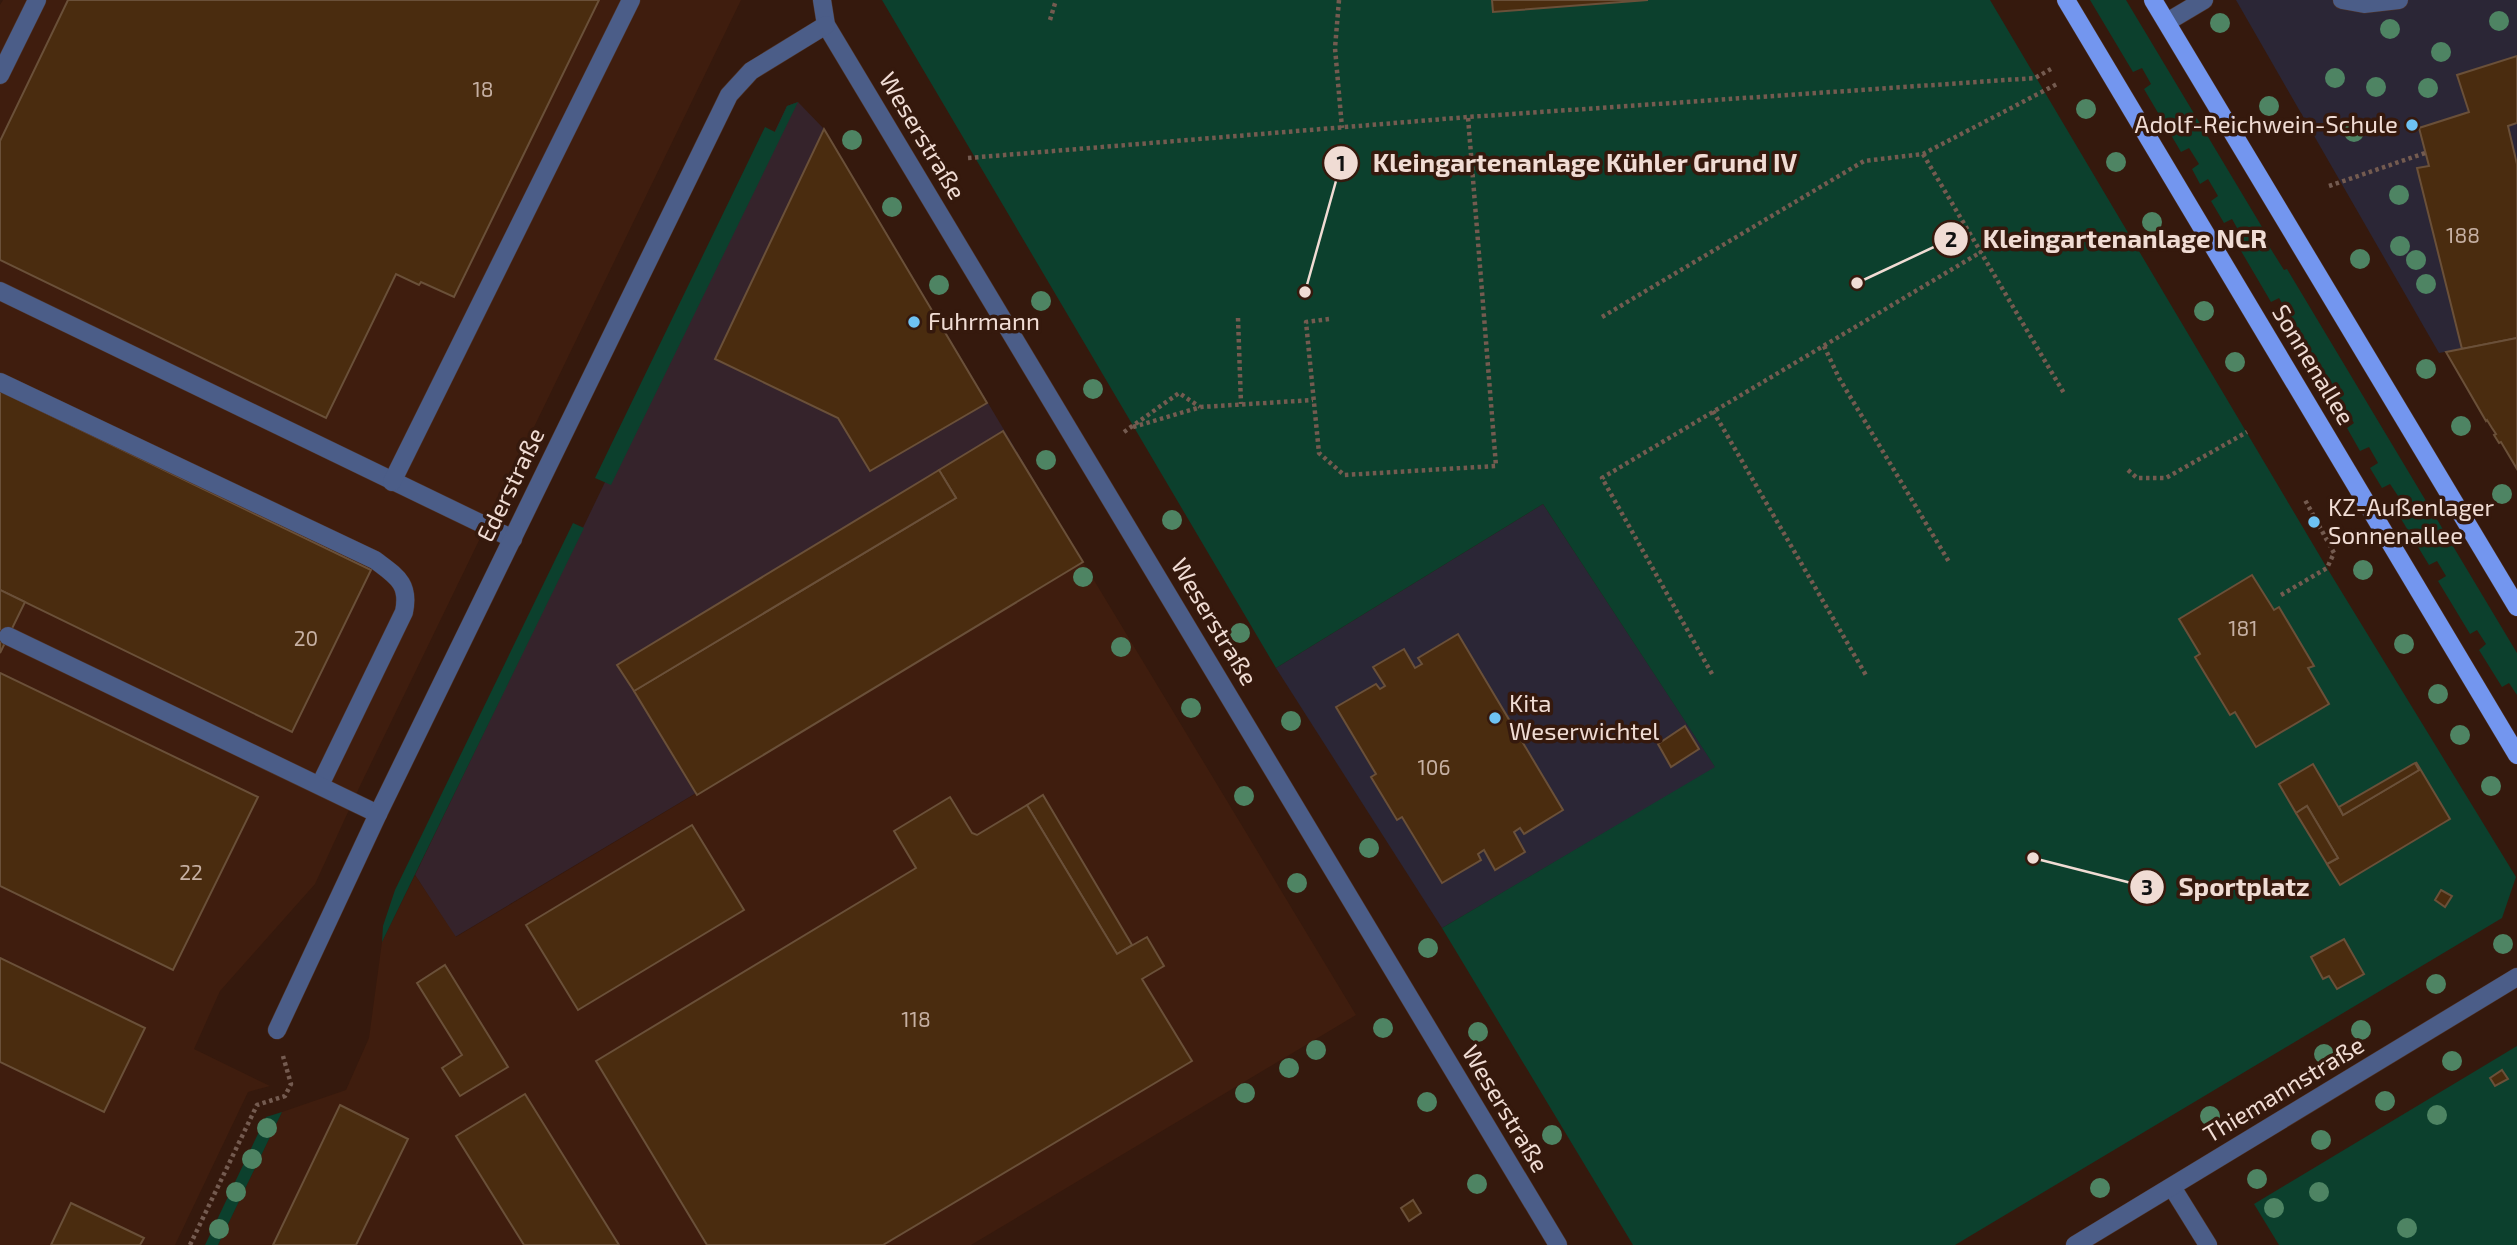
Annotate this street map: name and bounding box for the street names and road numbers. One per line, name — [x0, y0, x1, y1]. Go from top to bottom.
street label: Weserstraße — [874, 66, 973, 204]
street label: Sonnenallee — [2267, 299, 2361, 430]
street label: Ederstraße — [470, 423, 550, 546]
street label: Weserstraße — [1166, 552, 1265, 690]
street label: Thiemannstraße — [2198, 1029, 2369, 1148]
street label: Weserstraße — [1457, 1039, 1556, 1177]

